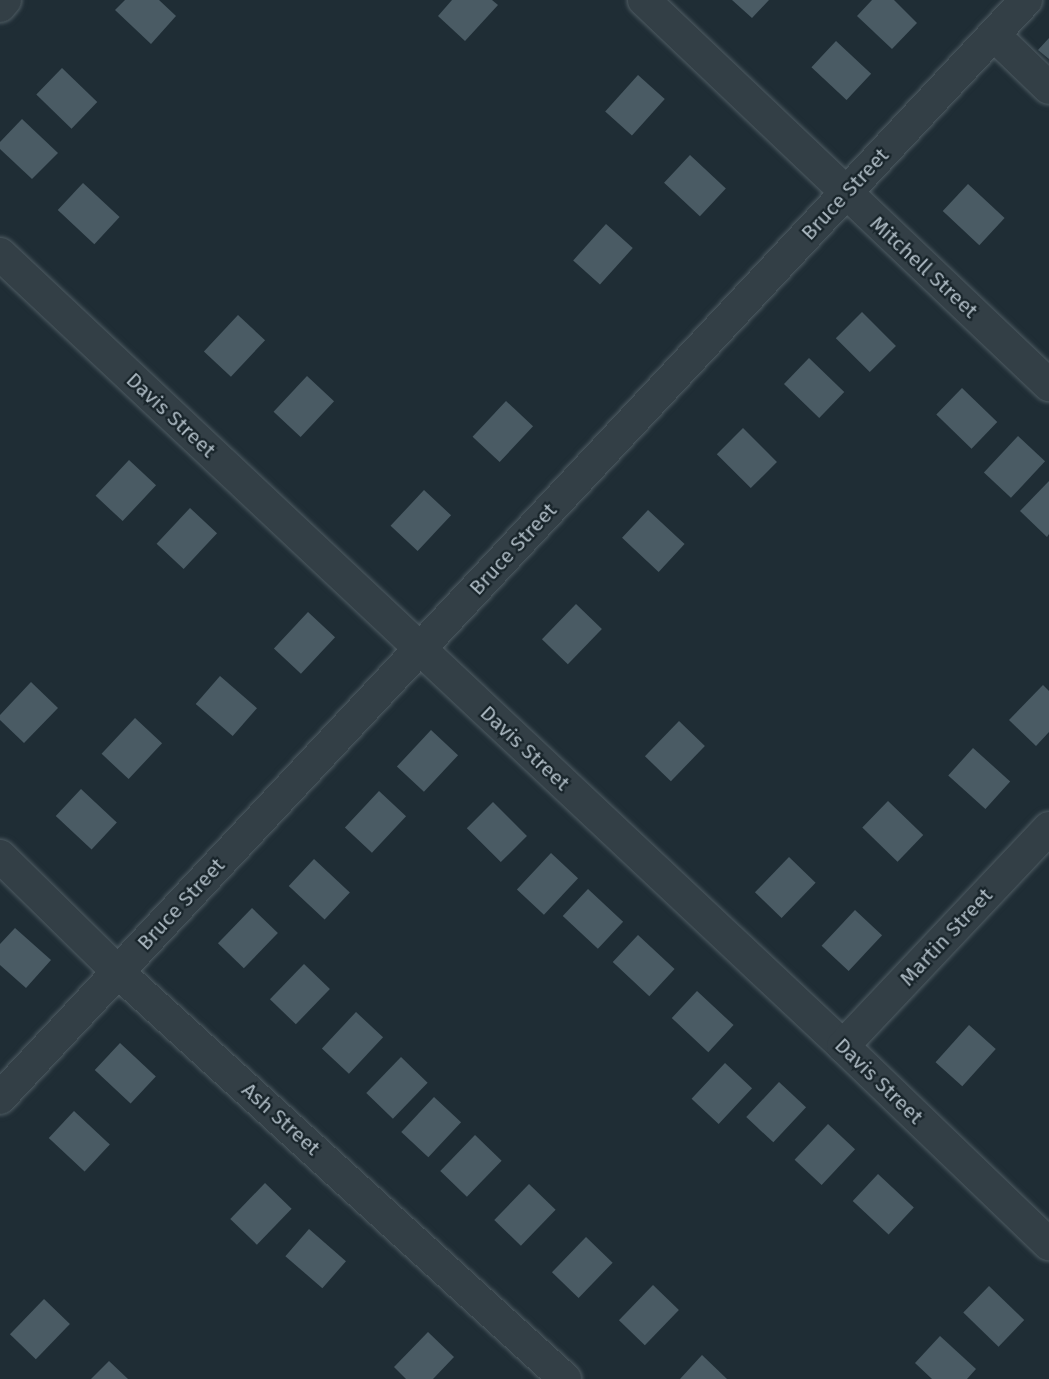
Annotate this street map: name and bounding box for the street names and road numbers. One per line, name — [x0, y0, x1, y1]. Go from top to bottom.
street label: Bruce Street — [796, 143, 894, 245]
street label: Mitchell Street — [865, 211, 983, 323]
street label: Davis Street — [121, 367, 221, 463]
street label: Bruce Street — [464, 498, 562, 600]
street label: Davis Street — [475, 700, 575, 796]
street label: Bruce Street — [132, 853, 230, 955]
street label: Martin Street — [894, 883, 998, 991]
street label: Davis Street — [830, 1033, 928, 1129]
street label: Ash Street — [237, 1077, 325, 1161]

